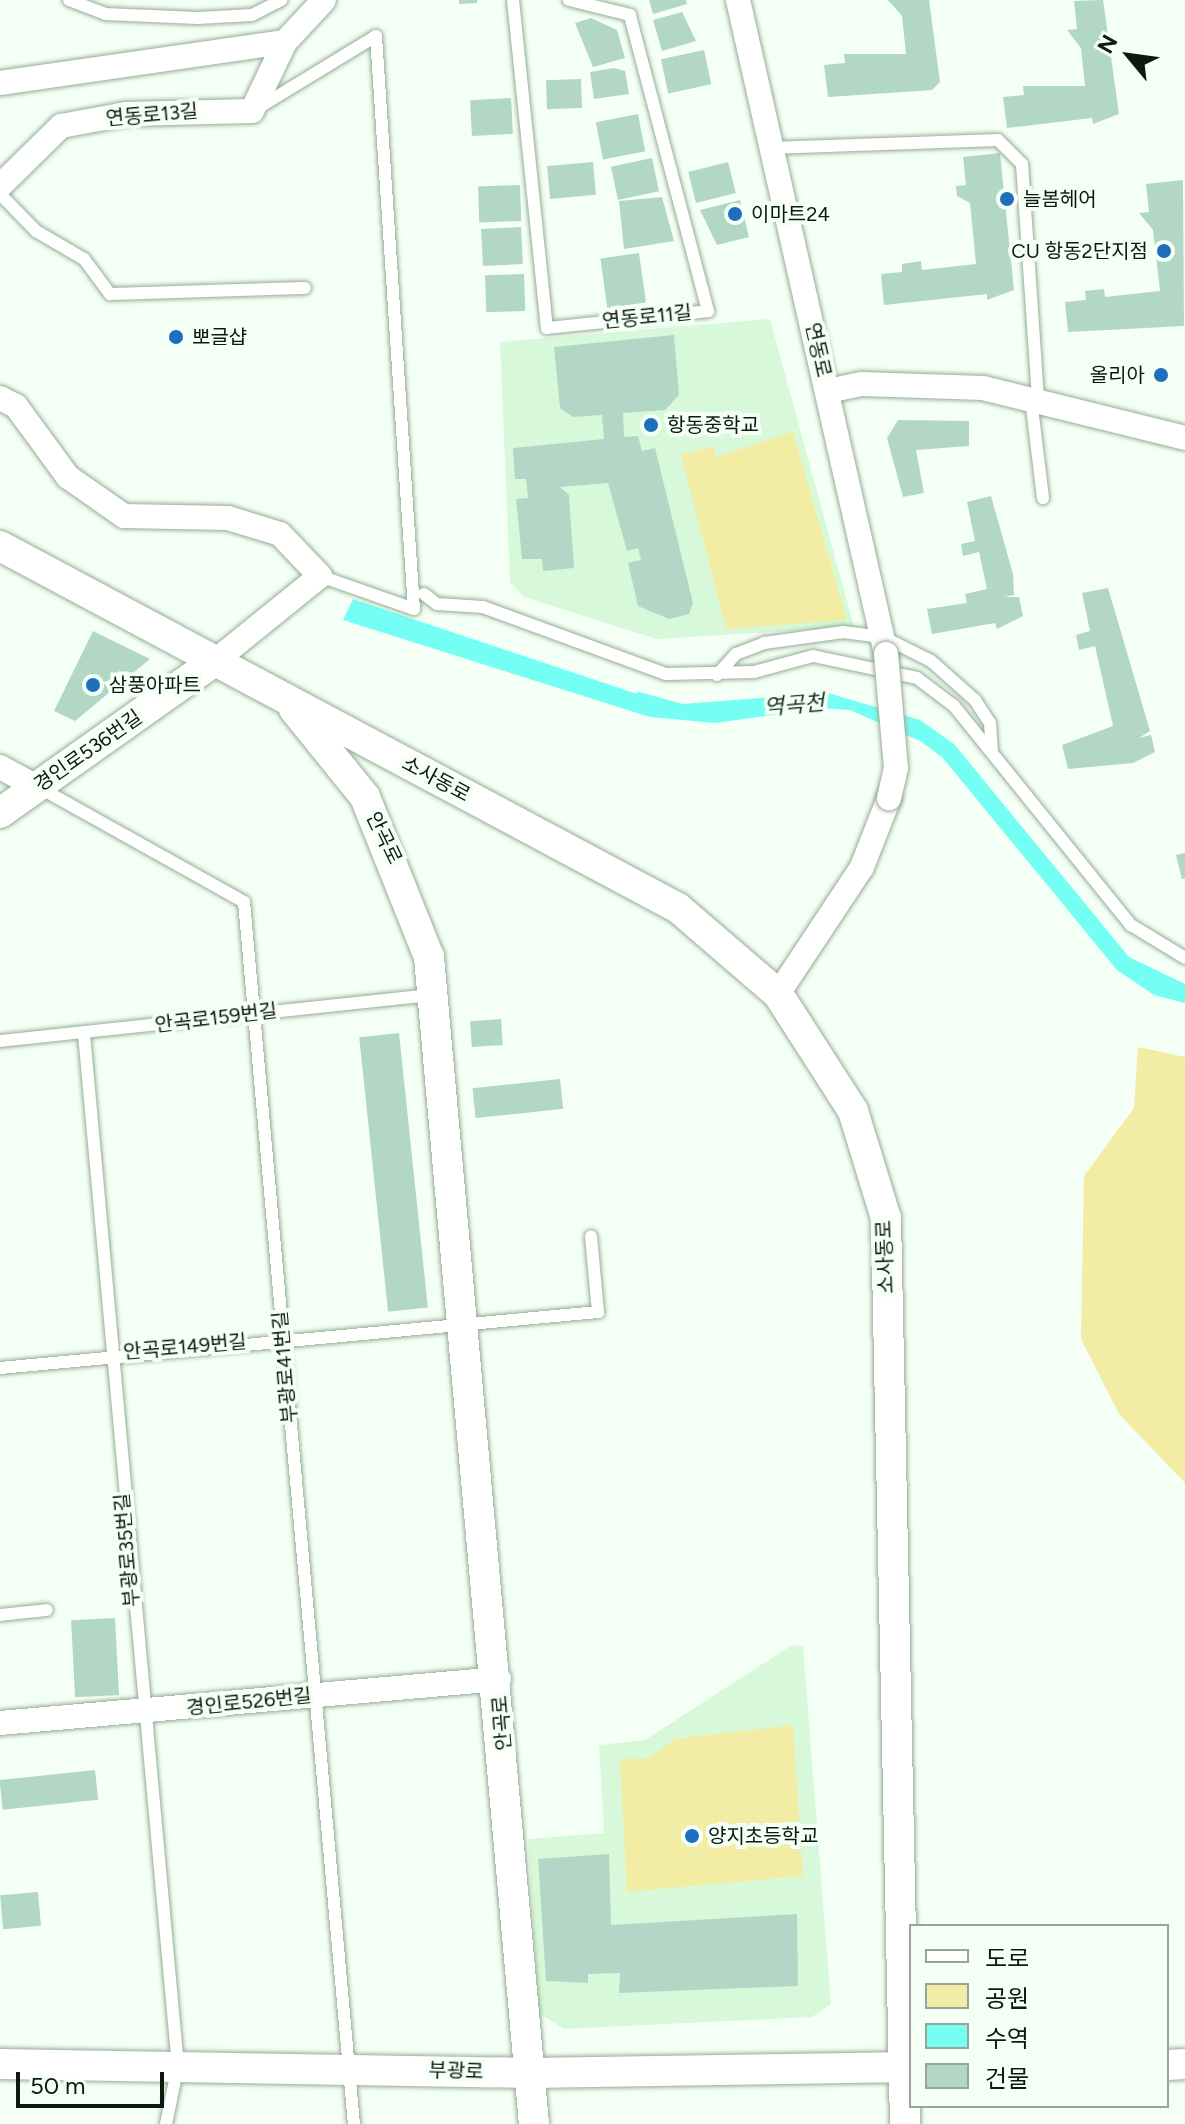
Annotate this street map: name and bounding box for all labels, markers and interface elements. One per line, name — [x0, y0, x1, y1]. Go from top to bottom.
north arrow — [1089, 16, 1169, 96]
text: N — [1092, 30, 1124, 58]
street label: 연동로13길 — [105, 99, 199, 131]
place label: 늘봄헤어 — [1023, 187, 1097, 211]
marker: 늘봄헤어 — [998, 190, 1016, 208]
place label: 이마트24 — [751, 202, 830, 226]
marker: 이마트24 — [726, 205, 744, 223]
place label: CU 항동2단지점 — [1011, 239, 1148, 263]
marker: CU 항동2단지점 — [1155, 242, 1173, 260]
street label: 연동로11길 — [601, 300, 693, 334]
street label: 연동로 — [800, 320, 836, 380]
place label: 뽀글샵 — [192, 325, 247, 349]
marker: 뽀글샵 — [167, 328, 185, 346]
place label: 올리아 — [1090, 363, 1145, 387]
marker: 올리아 — [1152, 366, 1170, 384]
place label: 항동중학교 — [667, 413, 759, 437]
marker: 항동중학교 — [642, 416, 660, 434]
place label: 삼풍아파트 — [109, 673, 201, 697]
marker: 삼풍아파트 — [84, 676, 102, 694]
water label: 역곡천 — [763, 689, 825, 721]
street label: 경인로536번길 — [30, 705, 146, 797]
street label: 소사동로 — [398, 751, 474, 807]
street label: 안곡로 — [361, 808, 407, 868]
street label: 안곡로159번길 — [153, 999, 279, 1037]
street label: 소사동로 — [872, 1220, 898, 1294]
street label: 부광로41번길 — [268, 1310, 302, 1424]
street label: 안곡로149번길 — [122, 1330, 248, 1364]
street label: 부광로35번길 — [110, 1492, 144, 1608]
street label: 경인로526번길 — [185, 1683, 313, 1721]
street label: 안곡로 — [488, 1694, 516, 1752]
place label: 양지초등학교 — [708, 1824, 818, 1848]
marker: 양지초등학교 — [683, 1827, 701, 1845]
legend — [909, 1924, 1169, 2108]
text: 도로 — [985, 1944, 1029, 1973]
text: 공원 — [985, 1984, 1029, 2013]
text: 수역 — [985, 2024, 1029, 2053]
scale bar — [20, 2056, 168, 2106]
street label: 부광로 — [428, 2058, 484, 2084]
text: 건물 — [985, 2064, 1029, 2093]
text: 50 m — [30, 2071, 86, 2100]

